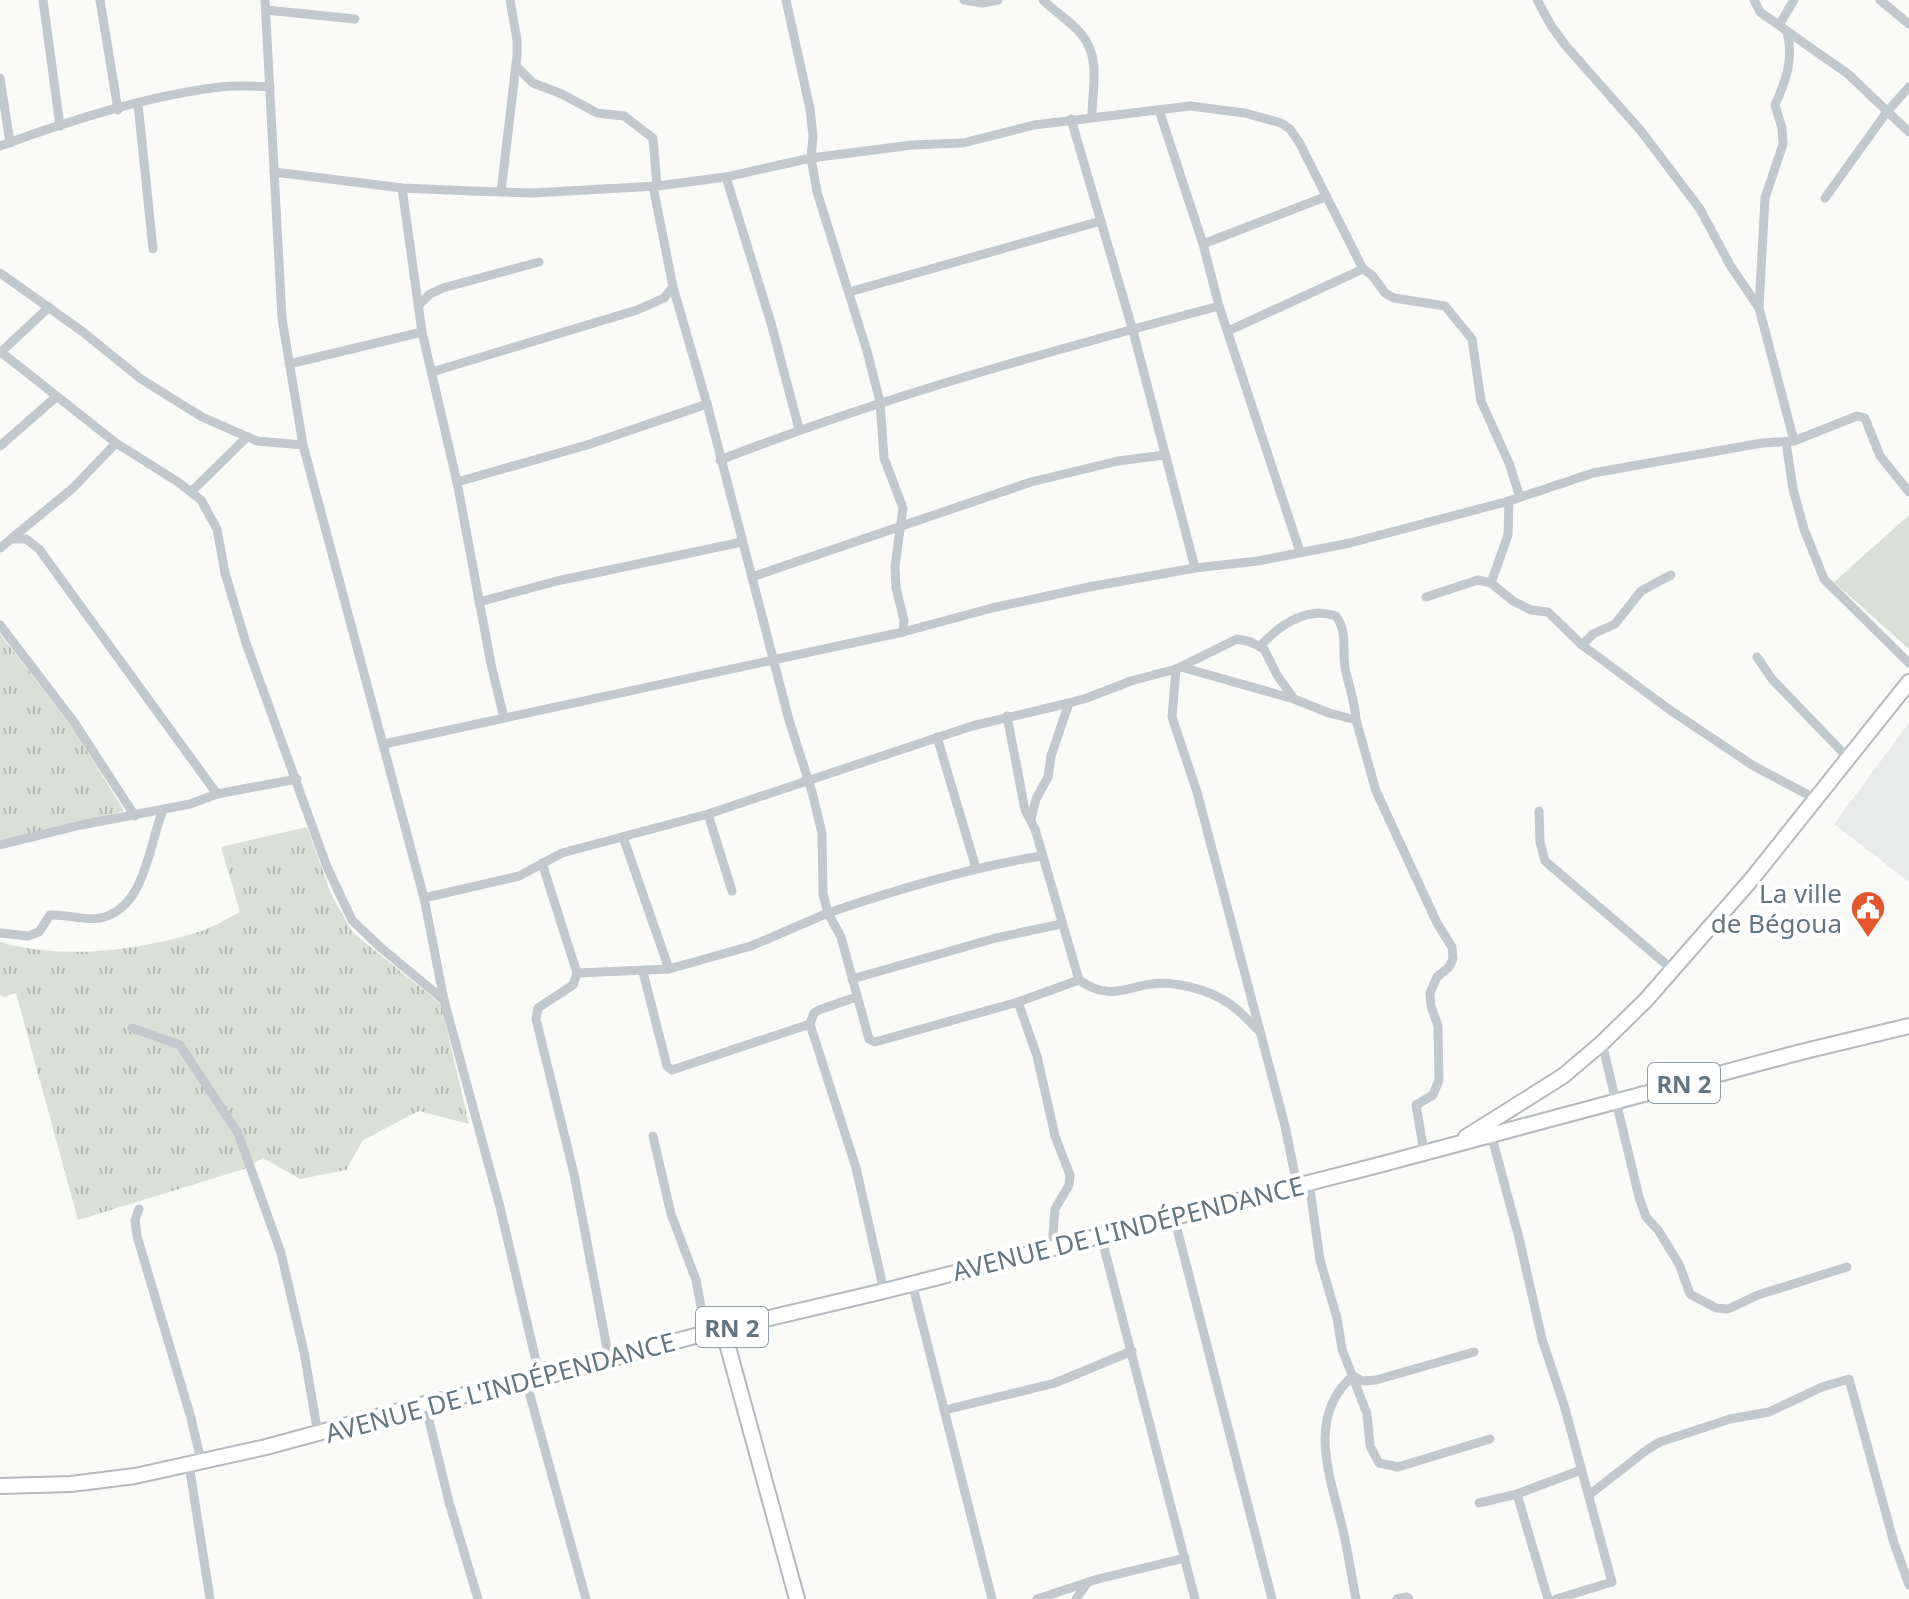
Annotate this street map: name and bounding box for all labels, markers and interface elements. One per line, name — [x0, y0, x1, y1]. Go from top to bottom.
place label: La ville de Bégoua — [1711, 875, 1842, 941]
public building icon: La ville de Bégoua — [1849, 889, 1887, 939]
road number: RN 2 — [1648, 1063, 1720, 1103]
street label: AVENUE DE L'INDÉPENDANCE — [949, 1167, 1307, 1289]
road number: RN 2 — [696, 1307, 768, 1347]
street label: AVENUE DE L'INDÉPENDANCE — [321, 1323, 679, 1451]

